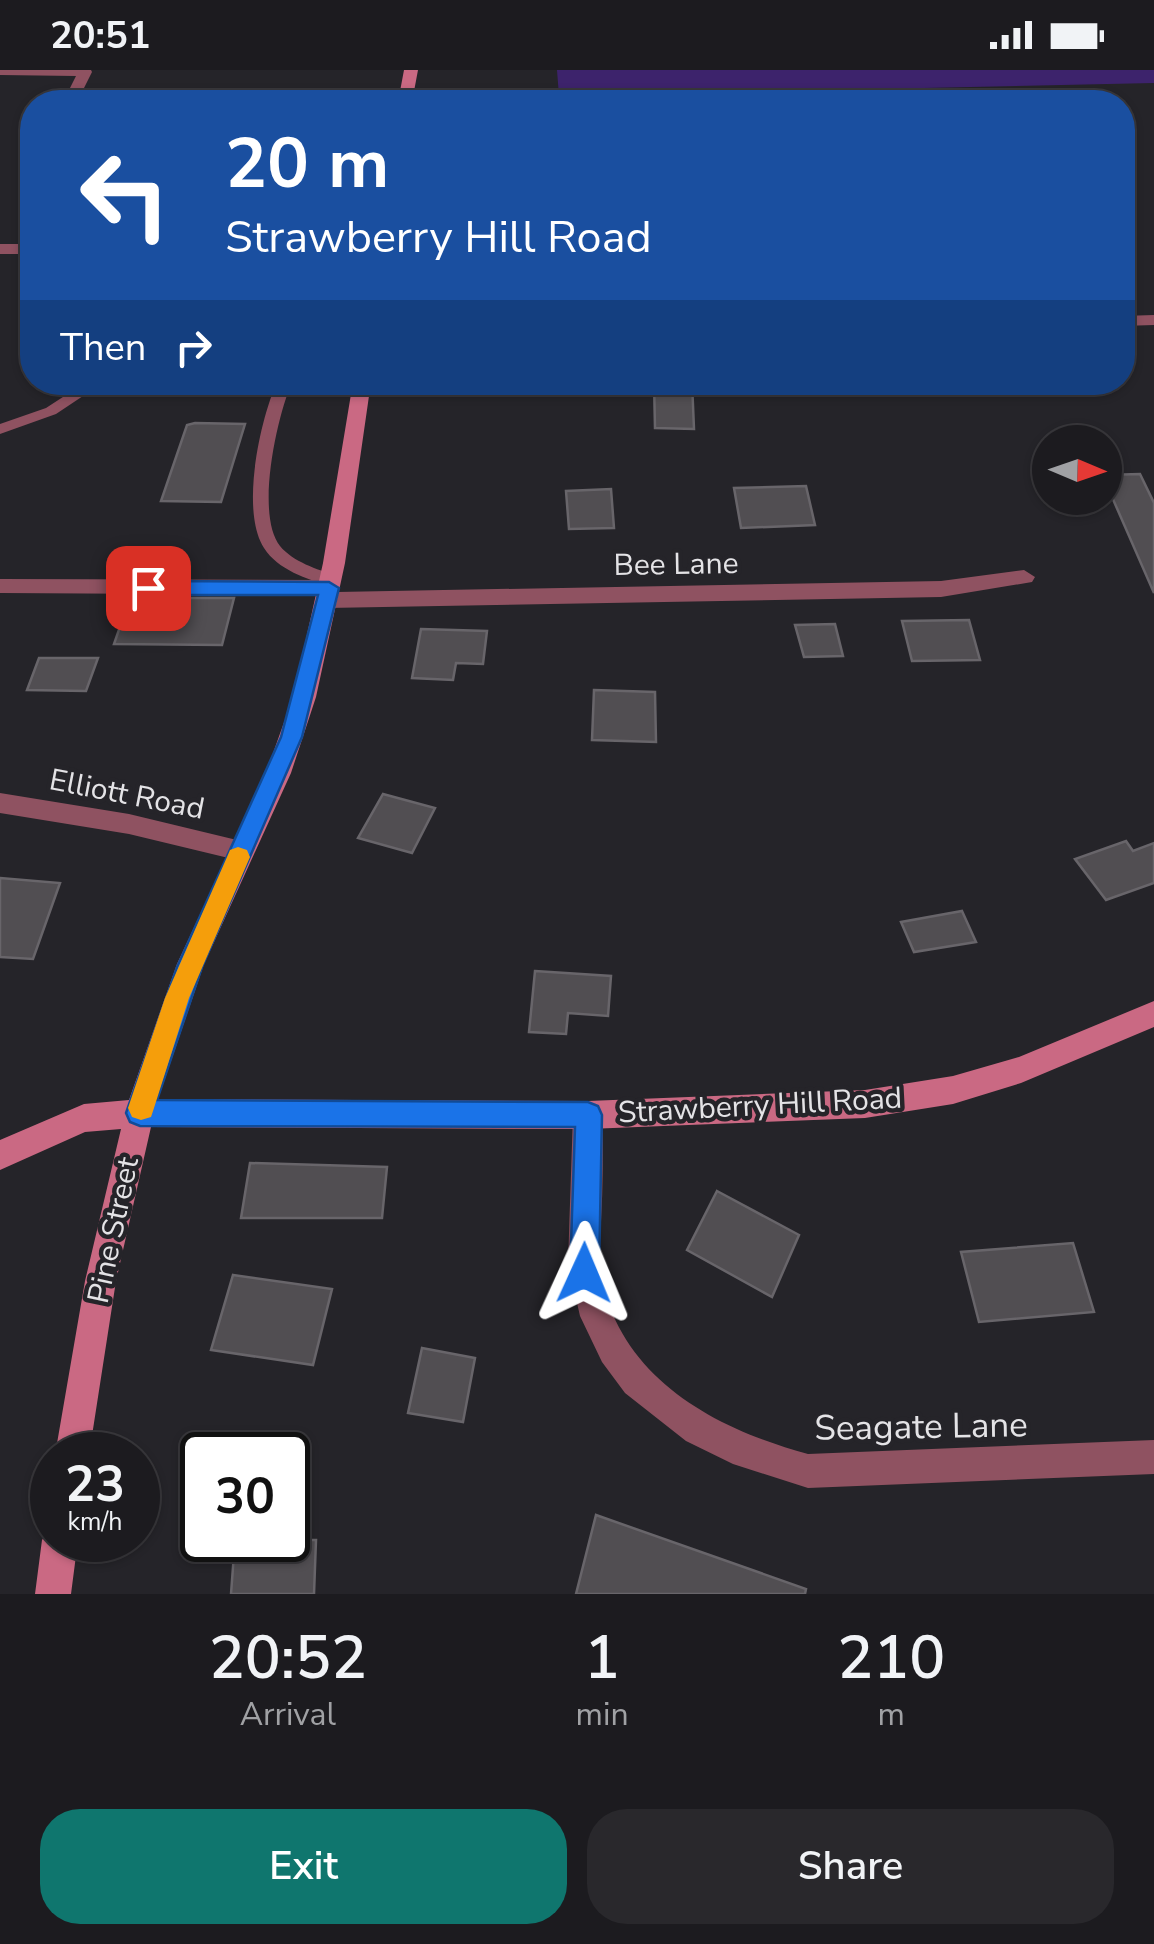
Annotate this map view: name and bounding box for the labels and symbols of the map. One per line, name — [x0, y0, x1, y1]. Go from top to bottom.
north arrow — [1032, 425, 1122, 515]
street label: Bee Lane — [613, 543, 739, 586]
pin — [106, 546, 191, 631]
street label: Elliott Road — [46, 759, 208, 830]
street label: Strawberry Hill Road — [617, 1078, 903, 1133]
street label: Pine Street — [78, 1153, 149, 1307]
position arrow — [532, 1221, 636, 1325]
street label: Seagate Lane — [814, 1401, 1028, 1452]
speed limit sign: 30 — [180, 1432, 310, 1562]

